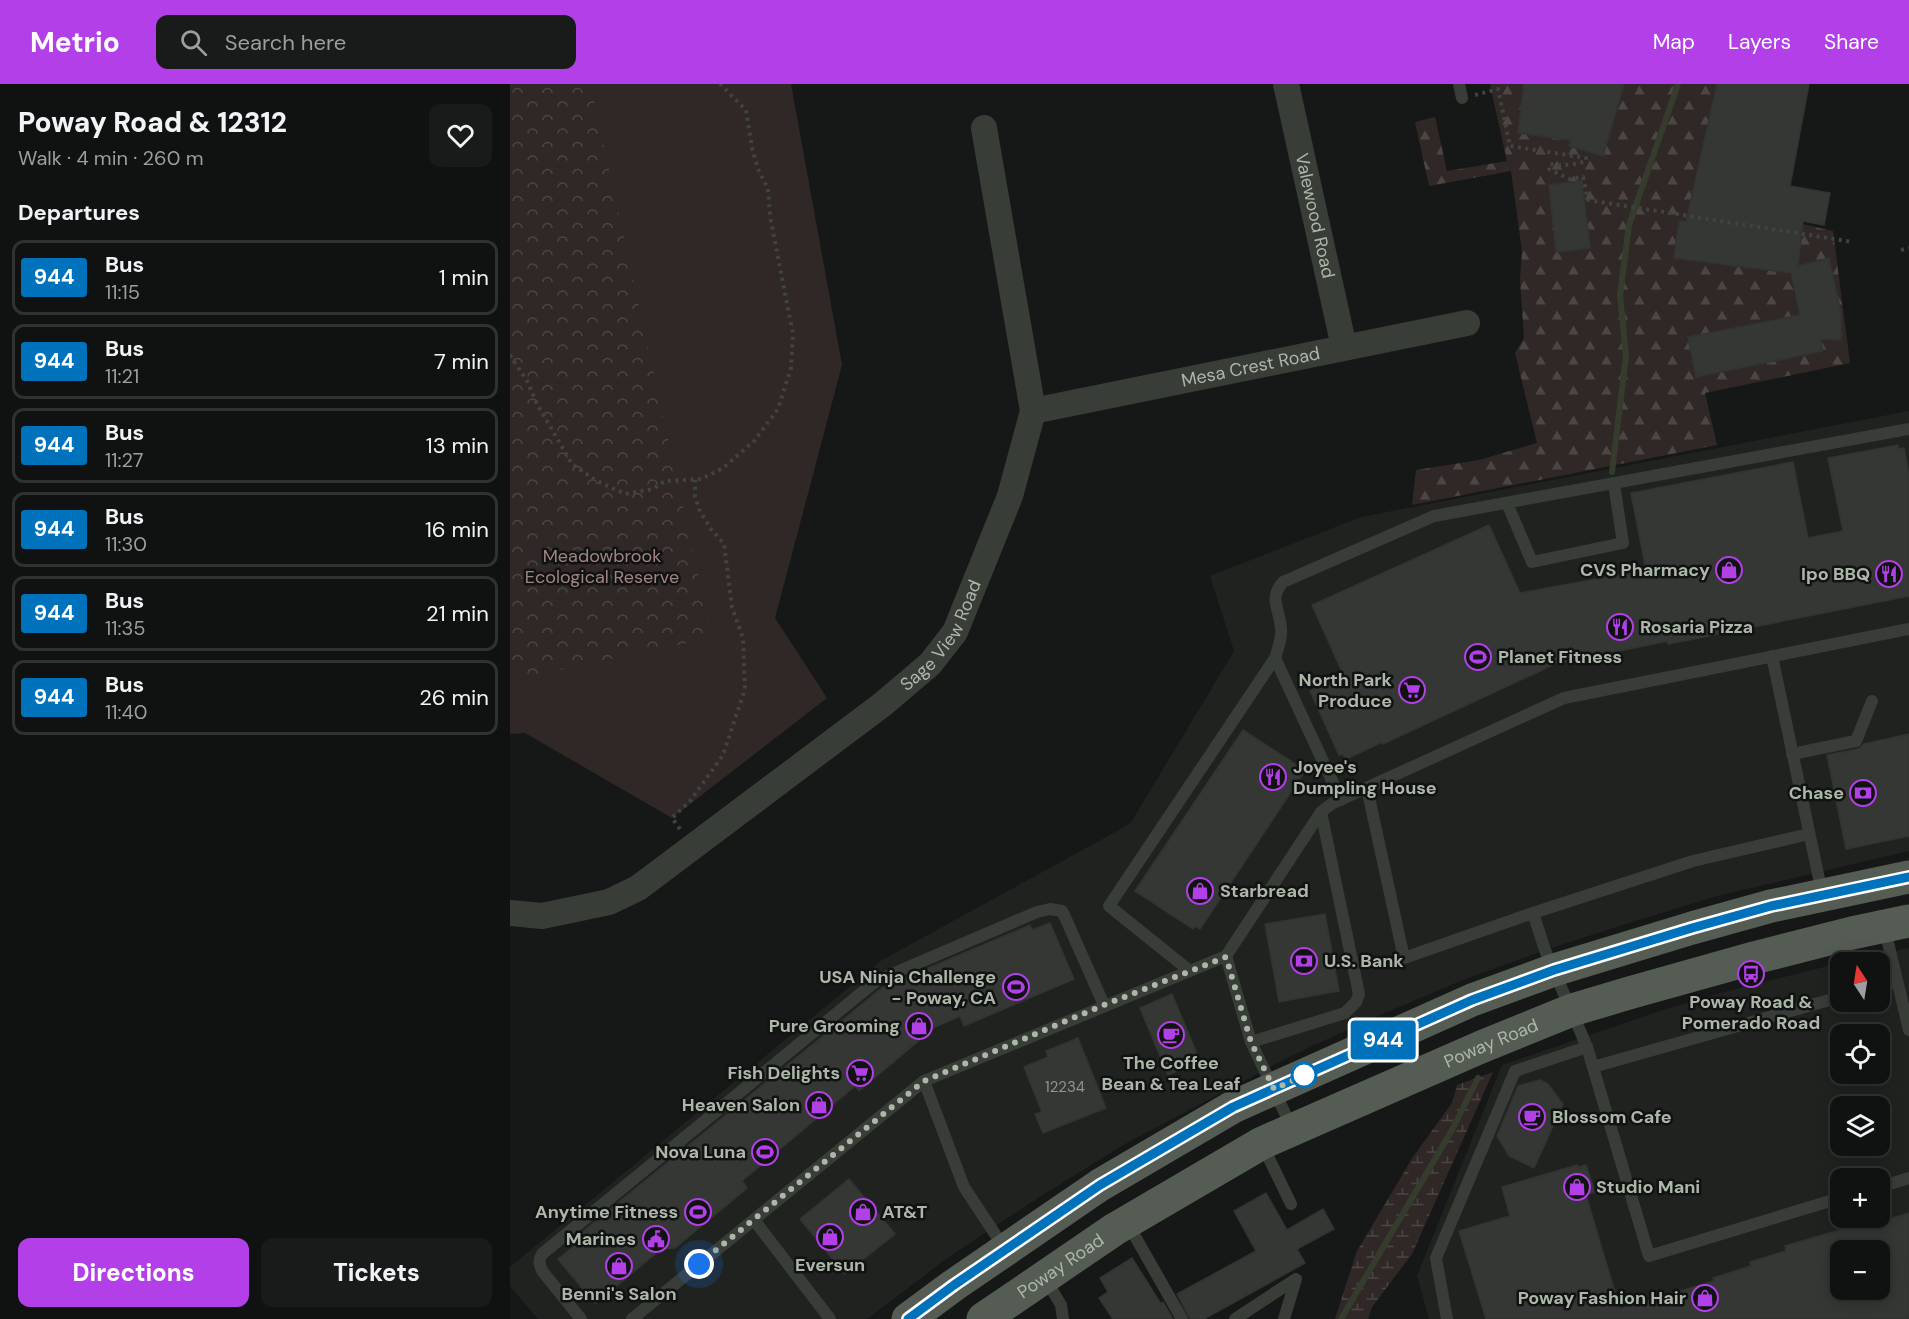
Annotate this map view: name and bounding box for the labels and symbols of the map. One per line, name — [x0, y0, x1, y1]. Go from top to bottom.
street label: Valewood Road — [1290, 151, 1341, 281]
street label: Mesa Crest Road — [1179, 341, 1322, 393]
park label: Meadowbrook Ecological Reserve — [525, 544, 679, 589]
shop icon: CVS Pharmacy — [1714, 555, 1744, 585]
place label: CVS Pharmacy — [1580, 558, 1710, 582]
restaurant icon: Ipo BBQ — [1874, 559, 1904, 589]
place label: Ipo BBQ — [1801, 562, 1870, 586]
street label: Sage View Road — [895, 576, 987, 696]
restaurant icon: Rosaria Pizza — [1605, 612, 1635, 642]
place label: Rosaria Pizza — [1640, 615, 1753, 639]
sports icon: Planet Fitness — [1463, 642, 1493, 672]
place label: Planet Fitness — [1498, 645, 1622, 669]
place label: North Park Produce — [1299, 668, 1393, 713]
supermarket icon: North Park Produce — [1397, 675, 1427, 705]
place label: Joyee's Dumpling House — [1293, 755, 1437, 800]
restaurant icon: Joyee's Dumpling House — [1258, 762, 1288, 792]
bank icon: Chase — [1848, 778, 1878, 808]
place label: Chase — [1789, 781, 1844, 805]
shop icon: Starbread — [1185, 876, 1215, 906]
place label: Starbread — [1220, 879, 1309, 903]
bank icon: U.S. Bank — [1289, 946, 1319, 976]
place label: U.S. Bank — [1324, 949, 1404, 973]
north arrow — [1830, 952, 1890, 1012]
bus stop icon: Poway Road & Pomerado Road — [1736, 959, 1766, 989]
place label: USA Ninja Challenge - Poway, CA — [819, 965, 996, 1010]
sports icon: USA Ninja Challenge - Poway, CA — [1001, 972, 1031, 1002]
place label: Poway Road & Pomerado Road — [1682, 990, 1820, 1035]
shop icon: Pure Grooming — [904, 1011, 934, 1041]
street label: Poway Road — [1440, 1013, 1542, 1074]
place label: Pure Grooming — [769, 1014, 900, 1038]
cafe icon: The Coffee Bean & Tea Leaf — [1156, 1020, 1186, 1050]
line badge: 944 — [1348, 1020, 1418, 1060]
place label: The Coffee Bean & Tea Leaf — [1102, 1051, 1240, 1096]
supermarket icon: Fish Delights — [845, 1058, 875, 1088]
place label: Fish Delights — [728, 1061, 840, 1085]
unlabelled marker — [1291, 1062, 1317, 1088]
house number: 12234 — [1045, 1077, 1085, 1097]
shop icon: Heaven Salon — [804, 1090, 834, 1120]
place label: Heaven Salon — [682, 1093, 800, 1117]
cafe icon: Blossom Cafe — [1517, 1102, 1547, 1132]
place label: Blossom Cafe — [1552, 1105, 1672, 1129]
sports icon: Nova Luna — [750, 1137, 780, 1167]
place label: Nova Luna — [655, 1140, 746, 1164]
shop icon: Studio Mani — [1562, 1172, 1592, 1202]
place label: Studio Mani — [1596, 1175, 1700, 1199]
sports icon: Anytime Fitness — [683, 1197, 713, 1227]
shop icon: AT&T — [848, 1197, 878, 1227]
place label: Anytime Fitness — [535, 1200, 678, 1224]
place label: AT&T — [882, 1200, 927, 1224]
shop icon: Eversun — [815, 1222, 845, 1252]
public building icon: Marines — [641, 1224, 671, 1254]
place label: Marines — [566, 1227, 636, 1251]
street label: Poway Road — [1013, 1228, 1109, 1304]
your location — [684, 1249, 714, 1279]
shop icon: Benni's Salon — [604, 1251, 634, 1281]
place label: Eversun — [795, 1253, 865, 1277]
place label: Benni's Salon — [561, 1282, 677, 1306]
shop icon: Poway Fashion Hair — [1690, 1283, 1720, 1313]
place label: Poway Fashion Hair — [1518, 1286, 1686, 1310]

